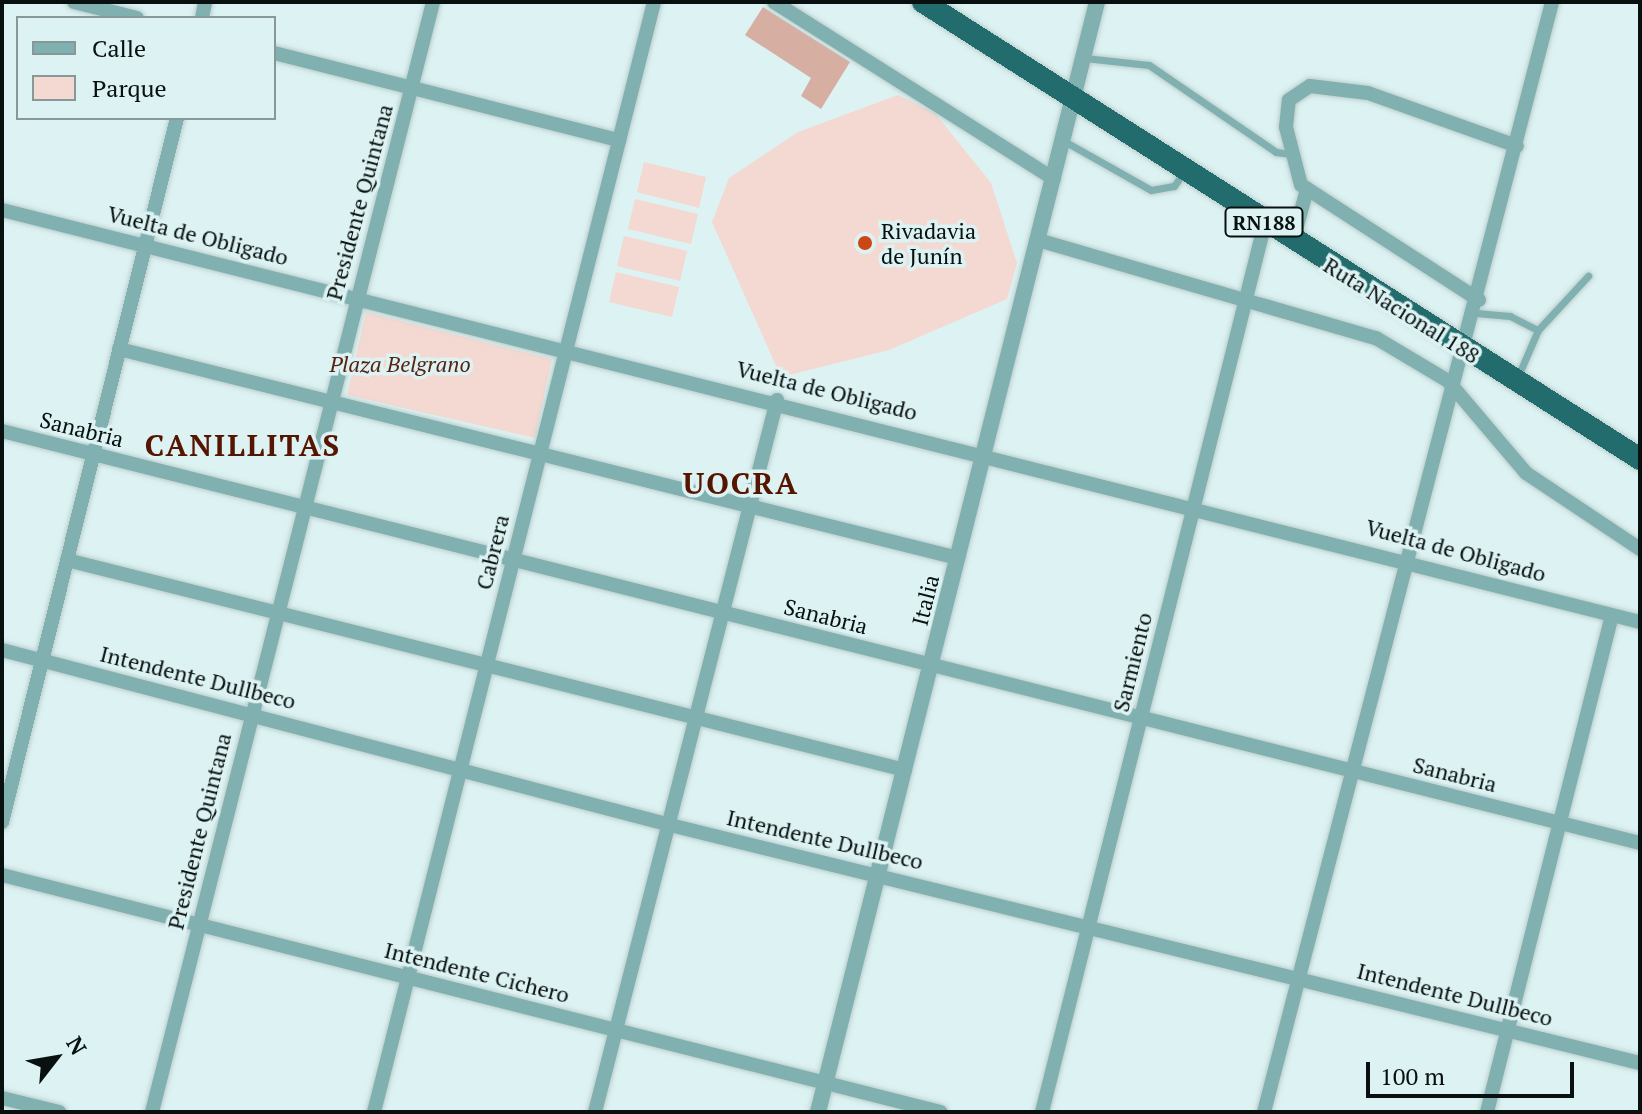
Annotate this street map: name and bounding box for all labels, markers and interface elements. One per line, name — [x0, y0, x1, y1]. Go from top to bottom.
legend — [16, 16, 276, 120]
text: Calle — [92, 32, 146, 64]
text: Parque — [92, 72, 167, 104]
street label: Presidente Quintana — [320, 101, 398, 303]
street label: Vuelta de Obligado — [105, 200, 291, 270]
road number: RN188 — [1224, 206, 1304, 238]
place label: Rivadavia de Junín — [881, 217, 976, 268]
marker: Rivadavia de Junín — [856, 234, 874, 252]
street label: Ruta Nacional 188 — [1319, 251, 1485, 369]
park label: Plaza Belgrano — [329, 351, 471, 377]
street label: Vuelta de Obligado — [734, 355, 920, 425]
street label: Sanabria — [37, 406, 127, 452]
district label: CANILLITAS — [145, 427, 341, 463]
district label: UOCRA — [683, 465, 799, 501]
street label: Cabrera — [470, 512, 514, 592]
street label: Vuelta de Obligado — [1363, 513, 1549, 587]
street label: Italia — [906, 572, 944, 628]
street label: Sanabria — [781, 593, 871, 639]
street label: Sarmiento — [1107, 610, 1157, 714]
street label: Intendente Dullbeco — [98, 640, 298, 714]
street label: Presidente Quintana — [162, 730, 236, 932]
street label: Sanabria — [1410, 751, 1500, 797]
street label: Intendente Dullbeco — [724, 804, 926, 874]
street label: Intendente Cichero — [382, 936, 572, 1008]
street label: Intendente Dullbeco — [1355, 957, 1555, 1031]
north arrow — [16, 1018, 96, 1098]
text: N — [60, 1031, 94, 1060]
scale bar — [1370, 1046, 1578, 1096]
text: 100 m — [1380, 1060, 1445, 1092]

